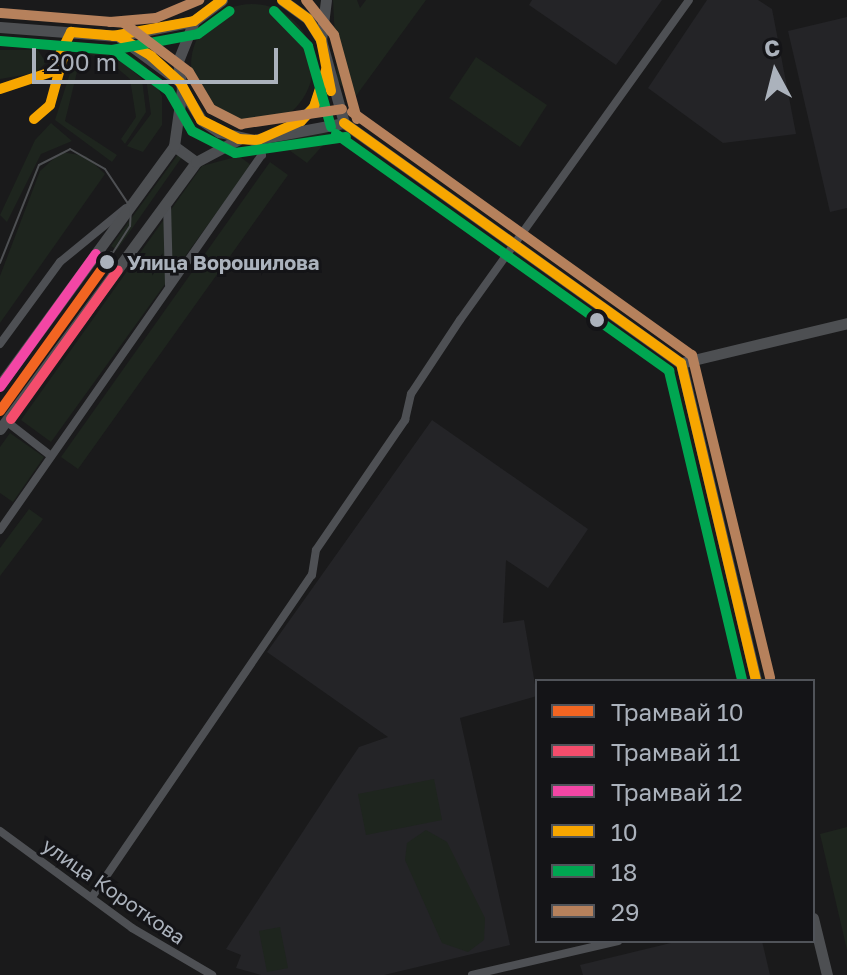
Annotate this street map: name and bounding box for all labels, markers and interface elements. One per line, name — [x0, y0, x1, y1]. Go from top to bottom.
scale bar — [36, 32, 282, 82]
north arrow — [735, 32, 815, 112]
text: С — [763, 33, 781, 62]
text: 200 m — [46, 47, 117, 76]
marker: Улица Ворошилова — [94, 249, 120, 275]
place label: Улица Ворошилова — [127, 250, 319, 274]
unlabelled marker — [589, 312, 605, 328]
legend — [535, 679, 815, 943]
text: Трамвай 10 — [611, 697, 744, 726]
text: Трамвай 11 — [611, 737, 740, 766]
text: Трамвай 12 — [611, 777, 743, 806]
text: 10 — [611, 817, 638, 846]
street label: улица Короткова — [38, 833, 190, 949]
text: 18 — [611, 857, 637, 886]
text: 29 — [611, 897, 639, 926]

